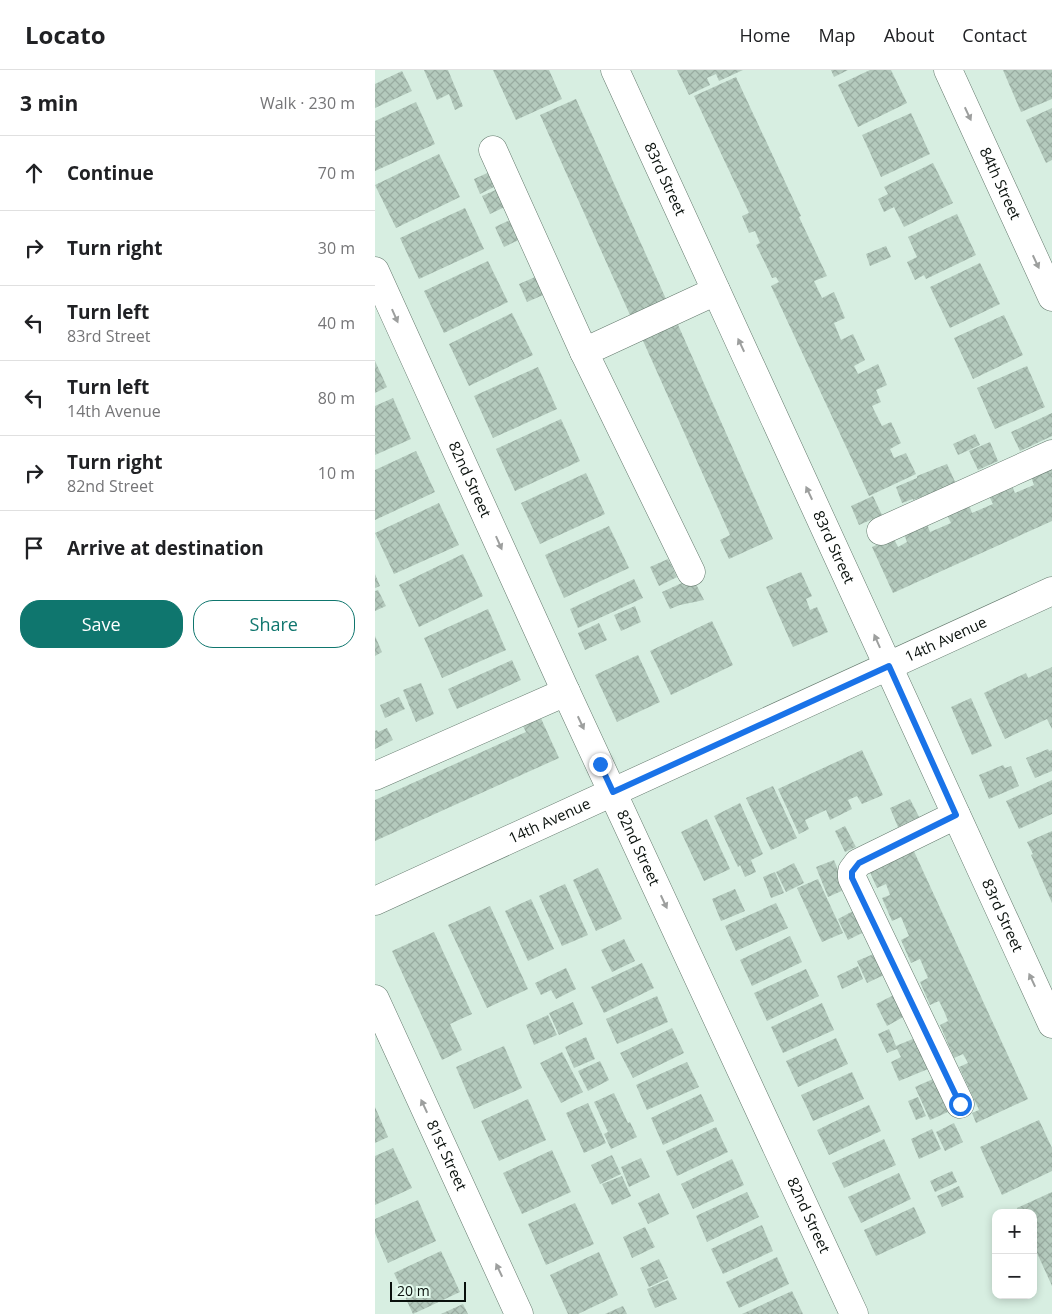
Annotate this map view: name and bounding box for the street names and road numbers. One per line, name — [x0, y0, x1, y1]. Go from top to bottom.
street label: 83rd Street — [640, 139, 691, 218]
street label: 84th Street — [976, 144, 1026, 223]
street label: 82nd Street — [445, 438, 496, 520]
street label: 83rd Street — [809, 507, 860, 587]
street label: 14th Avenue — [901, 611, 990, 666]
street label: 14th Avenue — [505, 793, 593, 848]
street label: 82nd Street — [613, 806, 665, 889]
street label: 83rd Street — [978, 875, 1029, 955]
street label: 81st Street — [423, 1117, 472, 1194]
street label: 82nd Street — [783, 1174, 835, 1256]

